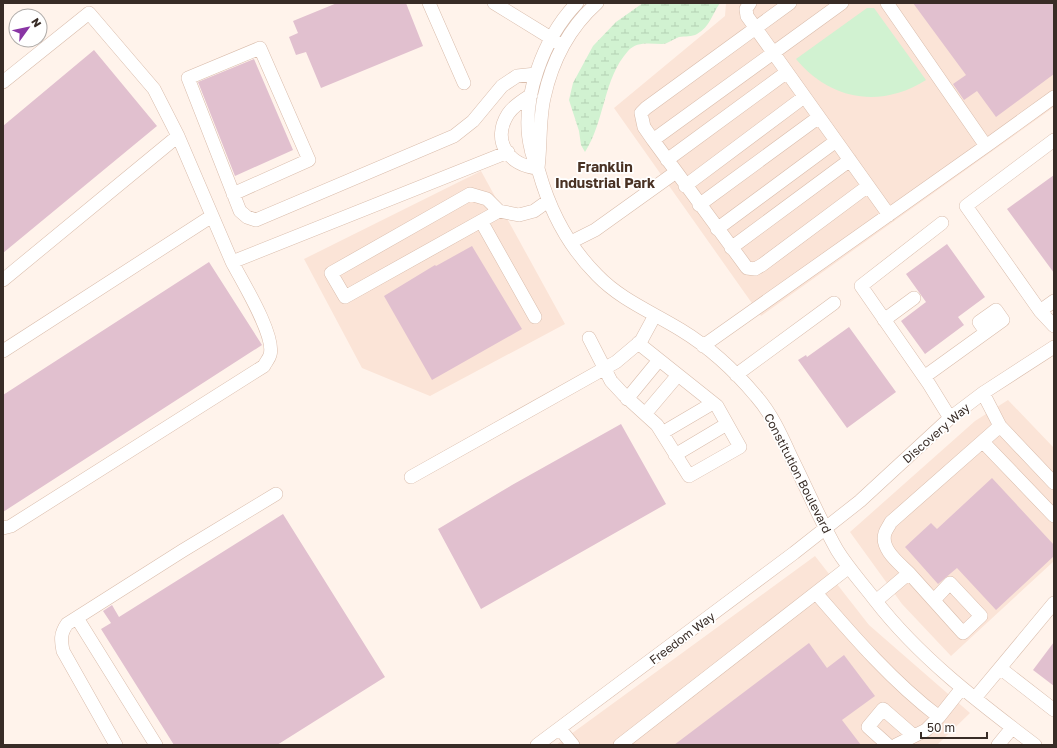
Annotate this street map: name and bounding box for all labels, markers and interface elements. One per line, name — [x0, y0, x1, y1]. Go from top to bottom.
north arrow — [8, 8, 48, 48]
text: N — [29, 15, 45, 29]
district label: Franklin Industrial Park — [555, 158, 655, 191]
street label: Discovery Way — [899, 400, 973, 466]
street label: Constitution Boulevard — [761, 410, 835, 536]
street label: Freedom Way — [646, 608, 718, 667]
scale bar — [921, 714, 987, 740]
text: 50 m — [927, 720, 955, 735]

